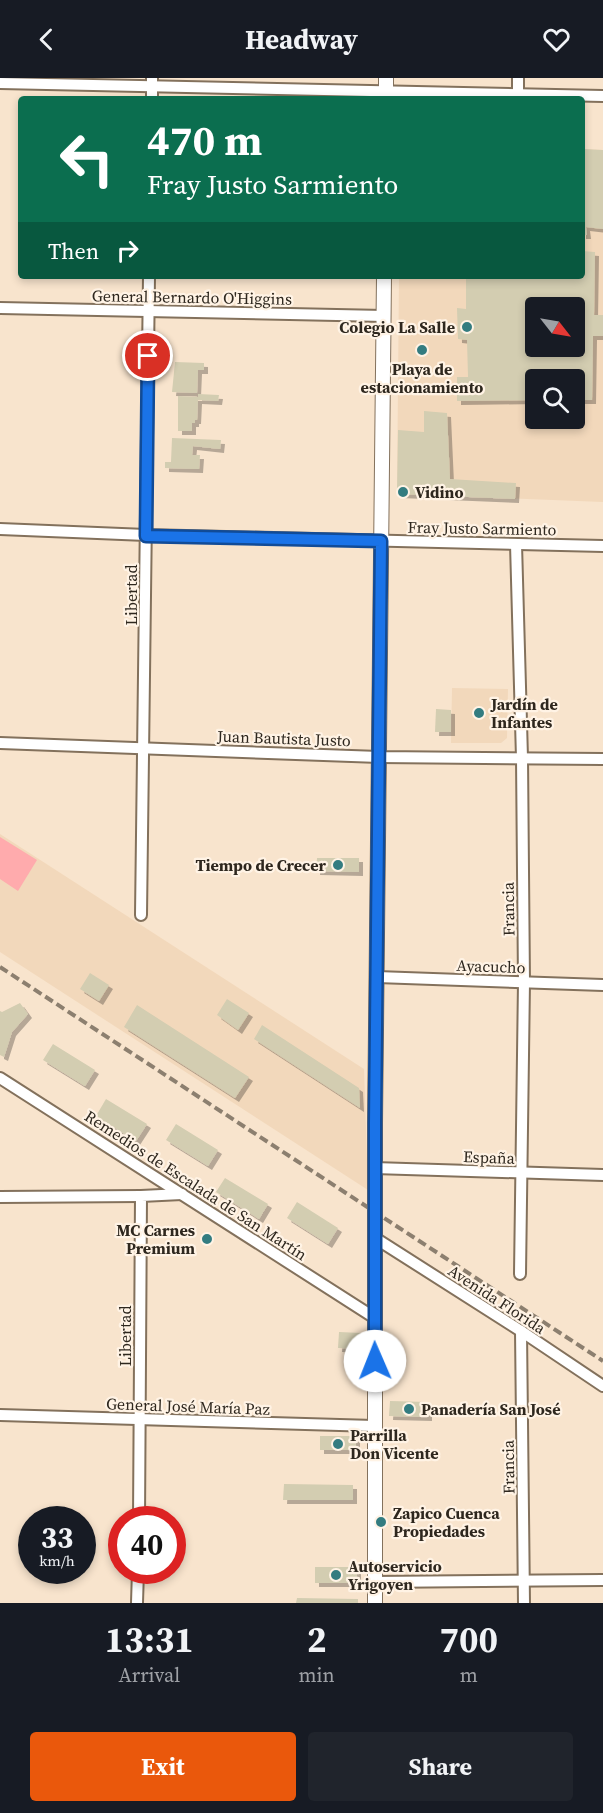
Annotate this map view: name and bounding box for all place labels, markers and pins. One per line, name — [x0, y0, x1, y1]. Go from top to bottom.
place label: Colegio La Salle — [339, 316, 455, 338]
marker: Colegio La Salle — [460, 320, 474, 334]
pin — [122, 330, 173, 381]
marker: Playa de estacionamiento — [415, 343, 429, 357]
place label: Playa de estacionamiento — [361, 358, 483, 398]
place label: Vidino — [415, 481, 464, 503]
marker: Vidino — [396, 485, 410, 499]
place label: Jardín de Infantes — [490, 693, 558, 733]
marker: Jardín de Infantes — [472, 706, 486, 720]
place label: Tiempo de Crecer — [195, 854, 327, 876]
marker: Tiempo de Crecer — [331, 858, 345, 872]
place label: MC Carnes Premium — [116, 1219, 195, 1259]
marker: MC Carnes Premium — [200, 1232, 214, 1246]
place label: Panadería San José — [421, 1398, 561, 1420]
marker: Panadería San José — [402, 1402, 416, 1416]
place label: Parrilla Don Vicente — [350, 1424, 439, 1464]
marker: Parrilla Don Vicente — [331, 1437, 345, 1451]
place label: Zapico Cuenca Propiedades — [393, 1502, 500, 1542]
marker: Zapico Cuenca Propiedades — [374, 1515, 388, 1529]
place label: Autoservicio Yrigoyen — [348, 1555, 442, 1595]
marker: Autoservicio Yrigoyen — [329, 1568, 343, 1582]

